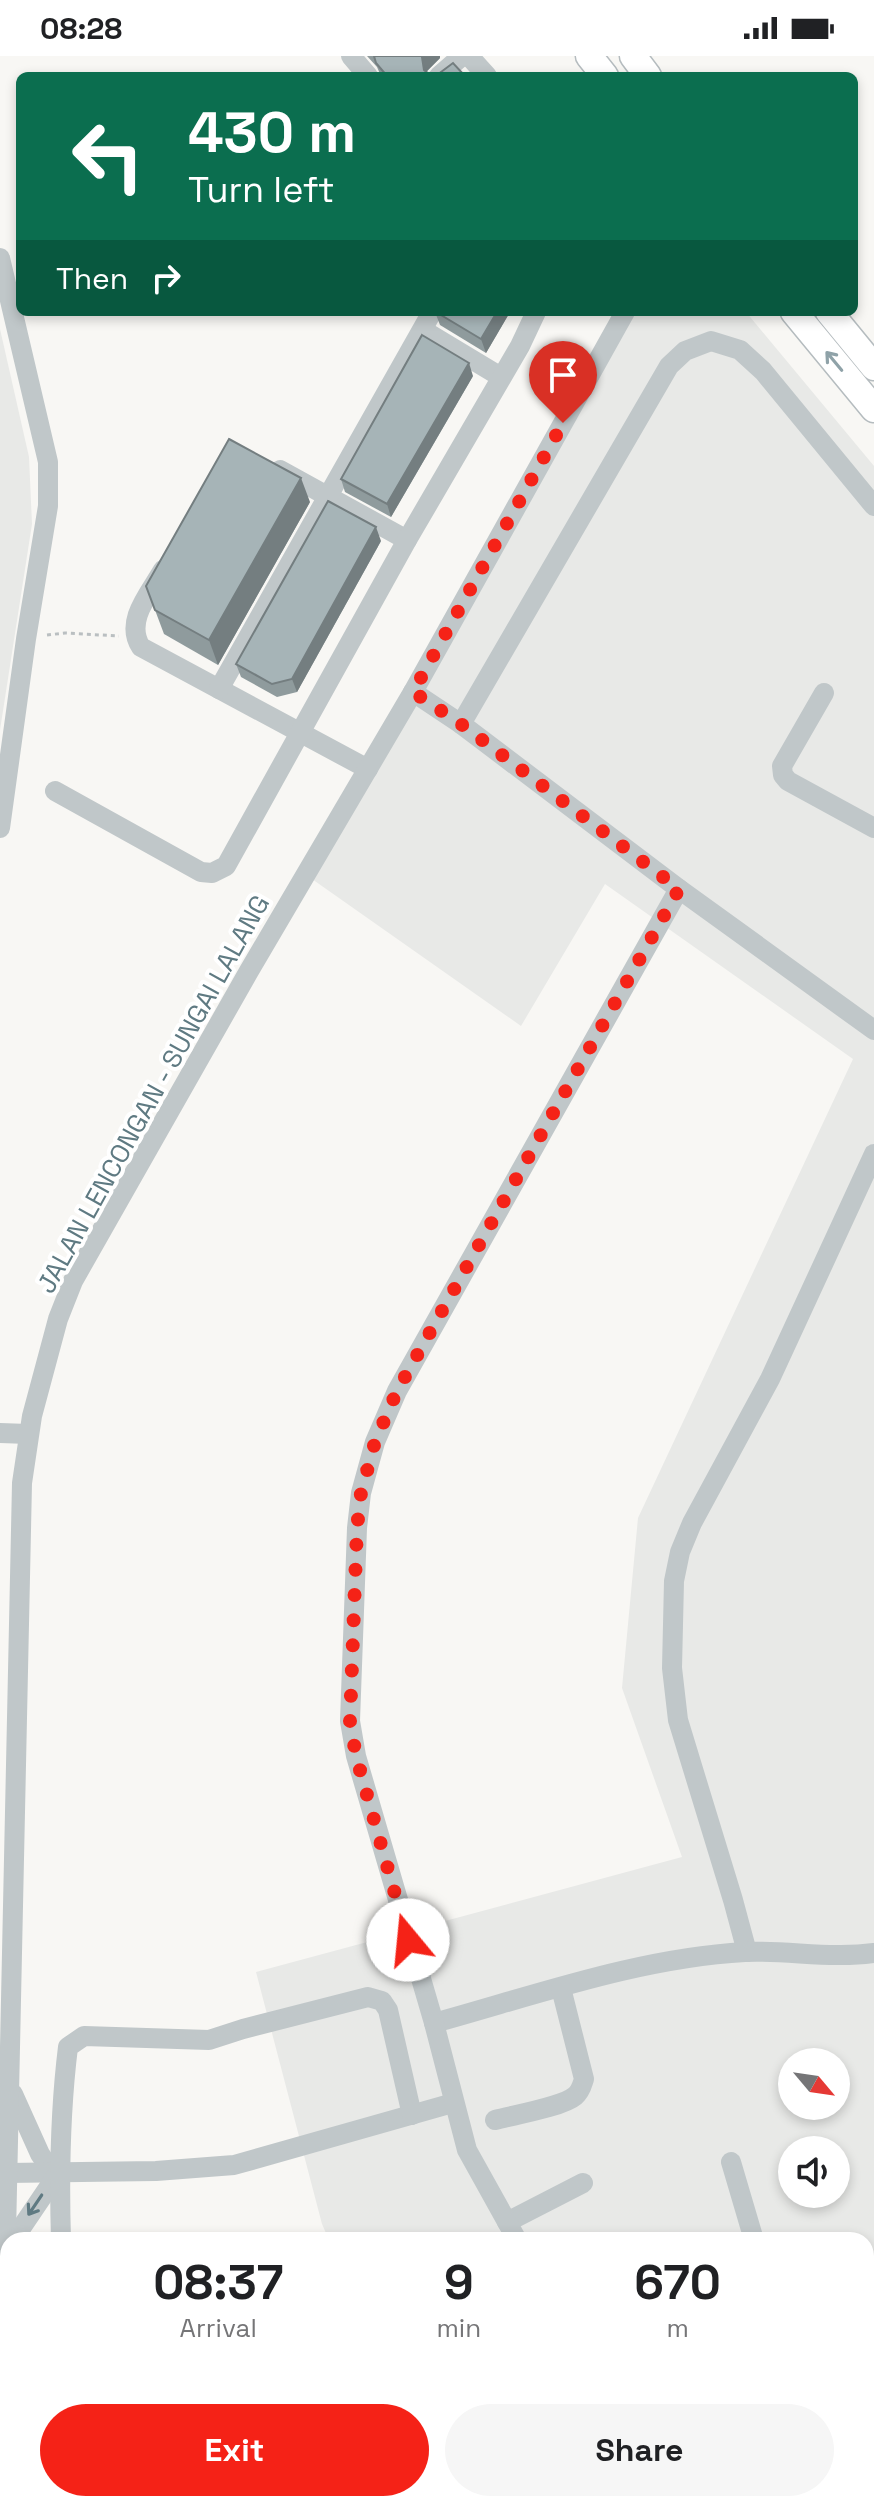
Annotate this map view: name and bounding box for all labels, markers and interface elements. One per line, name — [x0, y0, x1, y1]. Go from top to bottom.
text: 08:28 — [40, 9, 122, 48]
text: 430 m — [188, 97, 356, 168]
icon: left — [56, 104, 160, 208]
text: Turn left — [188, 167, 335, 213]
icon: right — [144, 256, 188, 300]
text: Then — [56, 259, 128, 298]
pin — [529, 341, 597, 423]
one-way arrow — [825, 351, 843, 371]
icon: arrive — [541, 353, 585, 397]
street label: JALAN LENCONGAN - SUNGAI LALANG — [29, 889, 277, 1299]
position arrow — [366, 1898, 450, 1982]
north arrow — [778, 2048, 850, 2120]
map controls — [778, 2048, 850, 2208]
button: sound — [778, 2136, 850, 2208]
one-way arrow — [27, 2194, 43, 2216]
text: 08:37 — [153, 2252, 283, 2313]
text: 9 — [444, 2252, 474, 2313]
text: 670 — [634, 2252, 721, 2313]
text: Arrival — [180, 2311, 257, 2345]
text: min — [436, 2311, 481, 2345]
text: m — [666, 2311, 689, 2345]
button: Exit — [40, 2404, 429, 2496]
button: Share — [445, 2404, 834, 2496]

